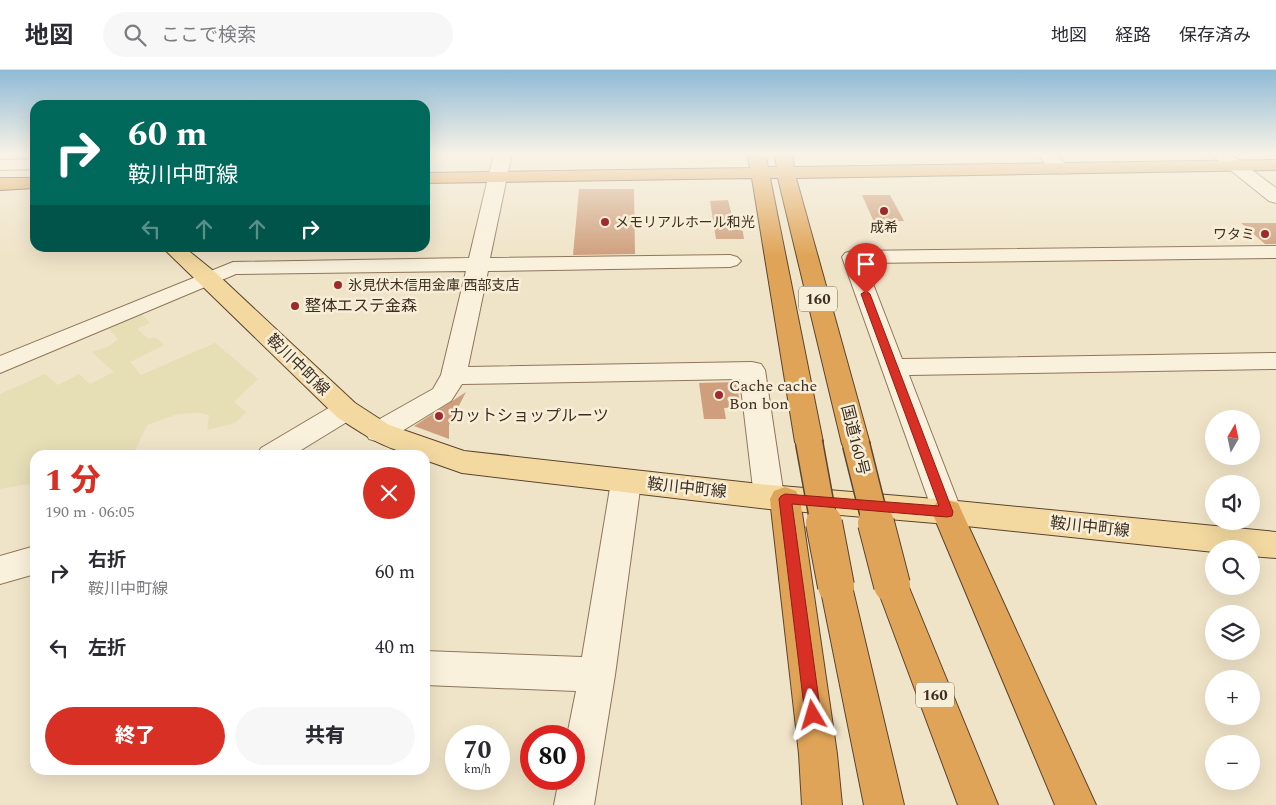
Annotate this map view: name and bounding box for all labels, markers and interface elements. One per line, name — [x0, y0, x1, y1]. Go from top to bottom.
search box — [103, 12, 453, 57]
text: 地図 — [25, 18, 73, 54]
icon: search — [121, 21, 149, 49]
text: ここで検索 — [161, 21, 256, 50]
text: 地図 — [1051, 22, 1087, 49]
text: 経路 — [1115, 22, 1151, 49]
text: 保存済み — [1179, 22, 1251, 49]
text: 60 m — [128, 108, 208, 161]
icon: right — [45, 120, 110, 185]
text: 鞍川中町線 — [128, 159, 238, 192]
marker: 成希 — [878, 205, 890, 217]
place label: メモリアルホール和光 — [615, 212, 755, 233]
icon: left — [137, 215, 165, 243]
icon: ahead — [190, 215, 218, 243]
icon: ahead — [243, 215, 271, 243]
icon: right — [296, 215, 324, 243]
marker: メモリアルホール和光 — [599, 216, 611, 228]
place label: 成希 — [870, 217, 898, 238]
place label: ワタミ — [1213, 224, 1255, 245]
marker: ワタミ — [1259, 228, 1271, 240]
pin — [845, 243, 887, 294]
icon: arrive — [852, 250, 880, 278]
place label: 氷見伏木信用金庫 西部支店 — [348, 275, 520, 296]
marker: 氷見伏木信用金庫 西部支店 — [332, 279, 344, 291]
road number: 160 — [799, 286, 837, 312]
place label: 整体エステ金森 — [305, 294, 417, 318]
marker: 整体エステ金森 — [289, 300, 301, 312]
street label: 鞍川中町線 — [261, 329, 335, 401]
place label: Cache cache Bon bon — [729, 374, 817, 416]
marker: Cache cache Bon bon — [713, 389, 725, 401]
street label: 国道160号 — [835, 402, 875, 478]
place label: カットショップルーツ — [449, 404, 609, 428]
marker: カットショップルーツ — [433, 410, 445, 422]
north arrow — [1205, 410, 1260, 465]
map controls — [1205, 410, 1260, 790]
text: 1 分 — [45, 458, 101, 504]
button: close — [363, 467, 415, 519]
street label: 鞍川中町線 — [646, 472, 728, 504]
button: sound — [1205, 475, 1260, 530]
text: 190 m · 06:05 — [45, 500, 135, 524]
street label: 鞍川中町線 — [1049, 511, 1131, 543]
button: search — [1205, 540, 1260, 595]
text: 右折 — [88, 546, 126, 575]
text: 60 m — [375, 558, 415, 587]
icon: right — [45, 559, 73, 587]
text: 鞍川中町線 — [88, 577, 168, 601]
button: layers — [1205, 605, 1260, 660]
text: 40 m — [375, 633, 415, 662]
icon: left — [45, 634, 73, 662]
text: 左折 — [88, 634, 126, 663]
button: + — [1205, 670, 1260, 725]
road number: 160 — [916, 682, 954, 708]
position arrow — [786, 688, 838, 740]
button: 終了 — [45, 707, 225, 765]
button: 共有 — [235, 707, 415, 765]
speed limit sign: 80 — [520, 725, 585, 790]
text: 70 — [463, 732, 492, 770]
button: − — [1205, 735, 1260, 790]
text: km/h — [464, 760, 491, 779]

